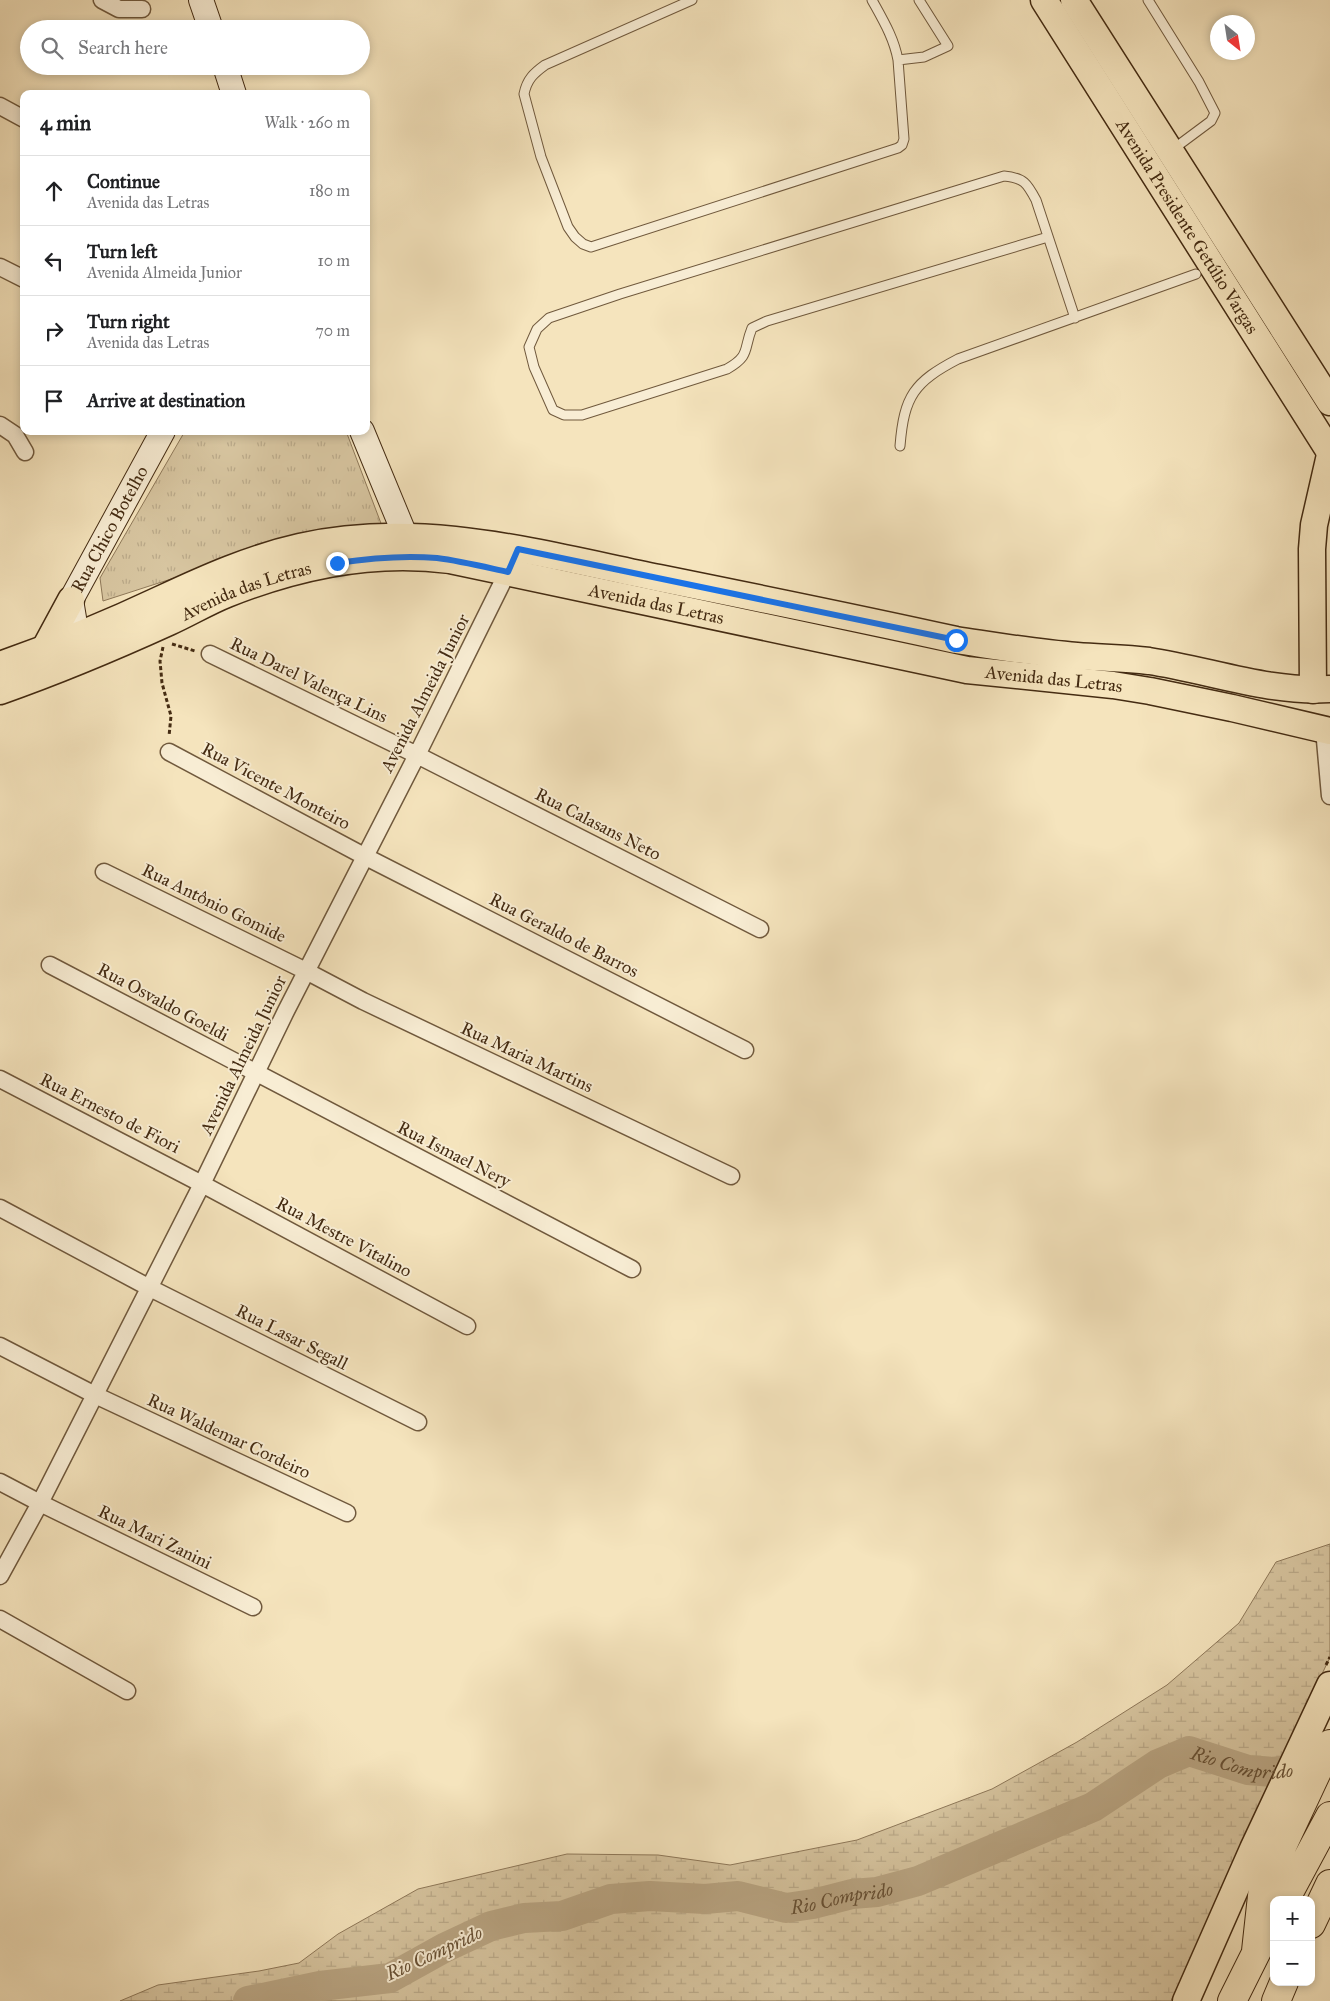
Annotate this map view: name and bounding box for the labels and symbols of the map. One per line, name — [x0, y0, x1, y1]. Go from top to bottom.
north arrow — [1210, 15, 1255, 60]
street label: Avenida Presidente Getúlio Vargas — [1111, 114, 1263, 338]
street label: Rua Chico Botelho — [66, 462, 153, 596]
route end — [326, 552, 349, 575]
street label: Avenida das Letras — [176, 557, 313, 626]
street label: Avenida das Letras — [586, 579, 726, 629]
street label: Avenida Almeida Junior — [375, 610, 475, 777]
route start — [945, 629, 968, 652]
street label: Rua Darel Valença Lins — [227, 632, 391, 728]
street label: Avenida das Letras — [983, 661, 1124, 697]
street label: Rua Vicente Monteiro — [198, 737, 354, 835]
street label: Rua Calasans Neto — [531, 783, 665, 865]
street label: Rua Antônio Gomide — [138, 859, 290, 947]
street label: Rua Geraldo de Barros — [486, 888, 642, 982]
street label: Rua Osvaldo Goeldi — [94, 958, 233, 1046]
street label: Avenida Almeida Junior — [194, 972, 292, 1140]
street label: Rua Maria Martins — [457, 1017, 597, 1097]
street label: Rua Ernesto de Fiori — [36, 1068, 184, 1158]
street label: Rua Ismael Nery — [394, 1116, 515, 1192]
street label: Rua Mestre Vitalino — [272, 1192, 416, 1282]
street label: Rua Lasar Segall — [232, 1299, 352, 1376]
street label: Rua Waldemar Cordeiro — [144, 1389, 314, 1483]
street label: Rua Mari Zanini — [95, 1500, 215, 1574]
water label: Rio Comprido — [1187, 1741, 1294, 1784]
water label: Rio Comprido — [788, 1877, 896, 1919]
water label: Rio Comprido — [381, 1921, 486, 1987]

